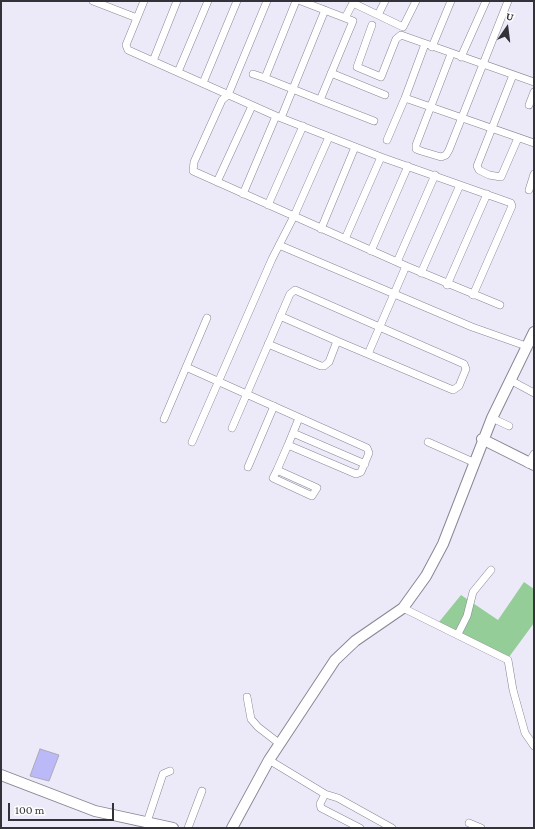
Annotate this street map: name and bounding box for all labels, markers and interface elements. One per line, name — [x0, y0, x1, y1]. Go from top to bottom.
north arrow — [487, 8, 527, 48]
text: U — [505, 10, 515, 23]
scale bar — [10, 795, 116, 821]
text: 100 m — [15, 803, 44, 817]

